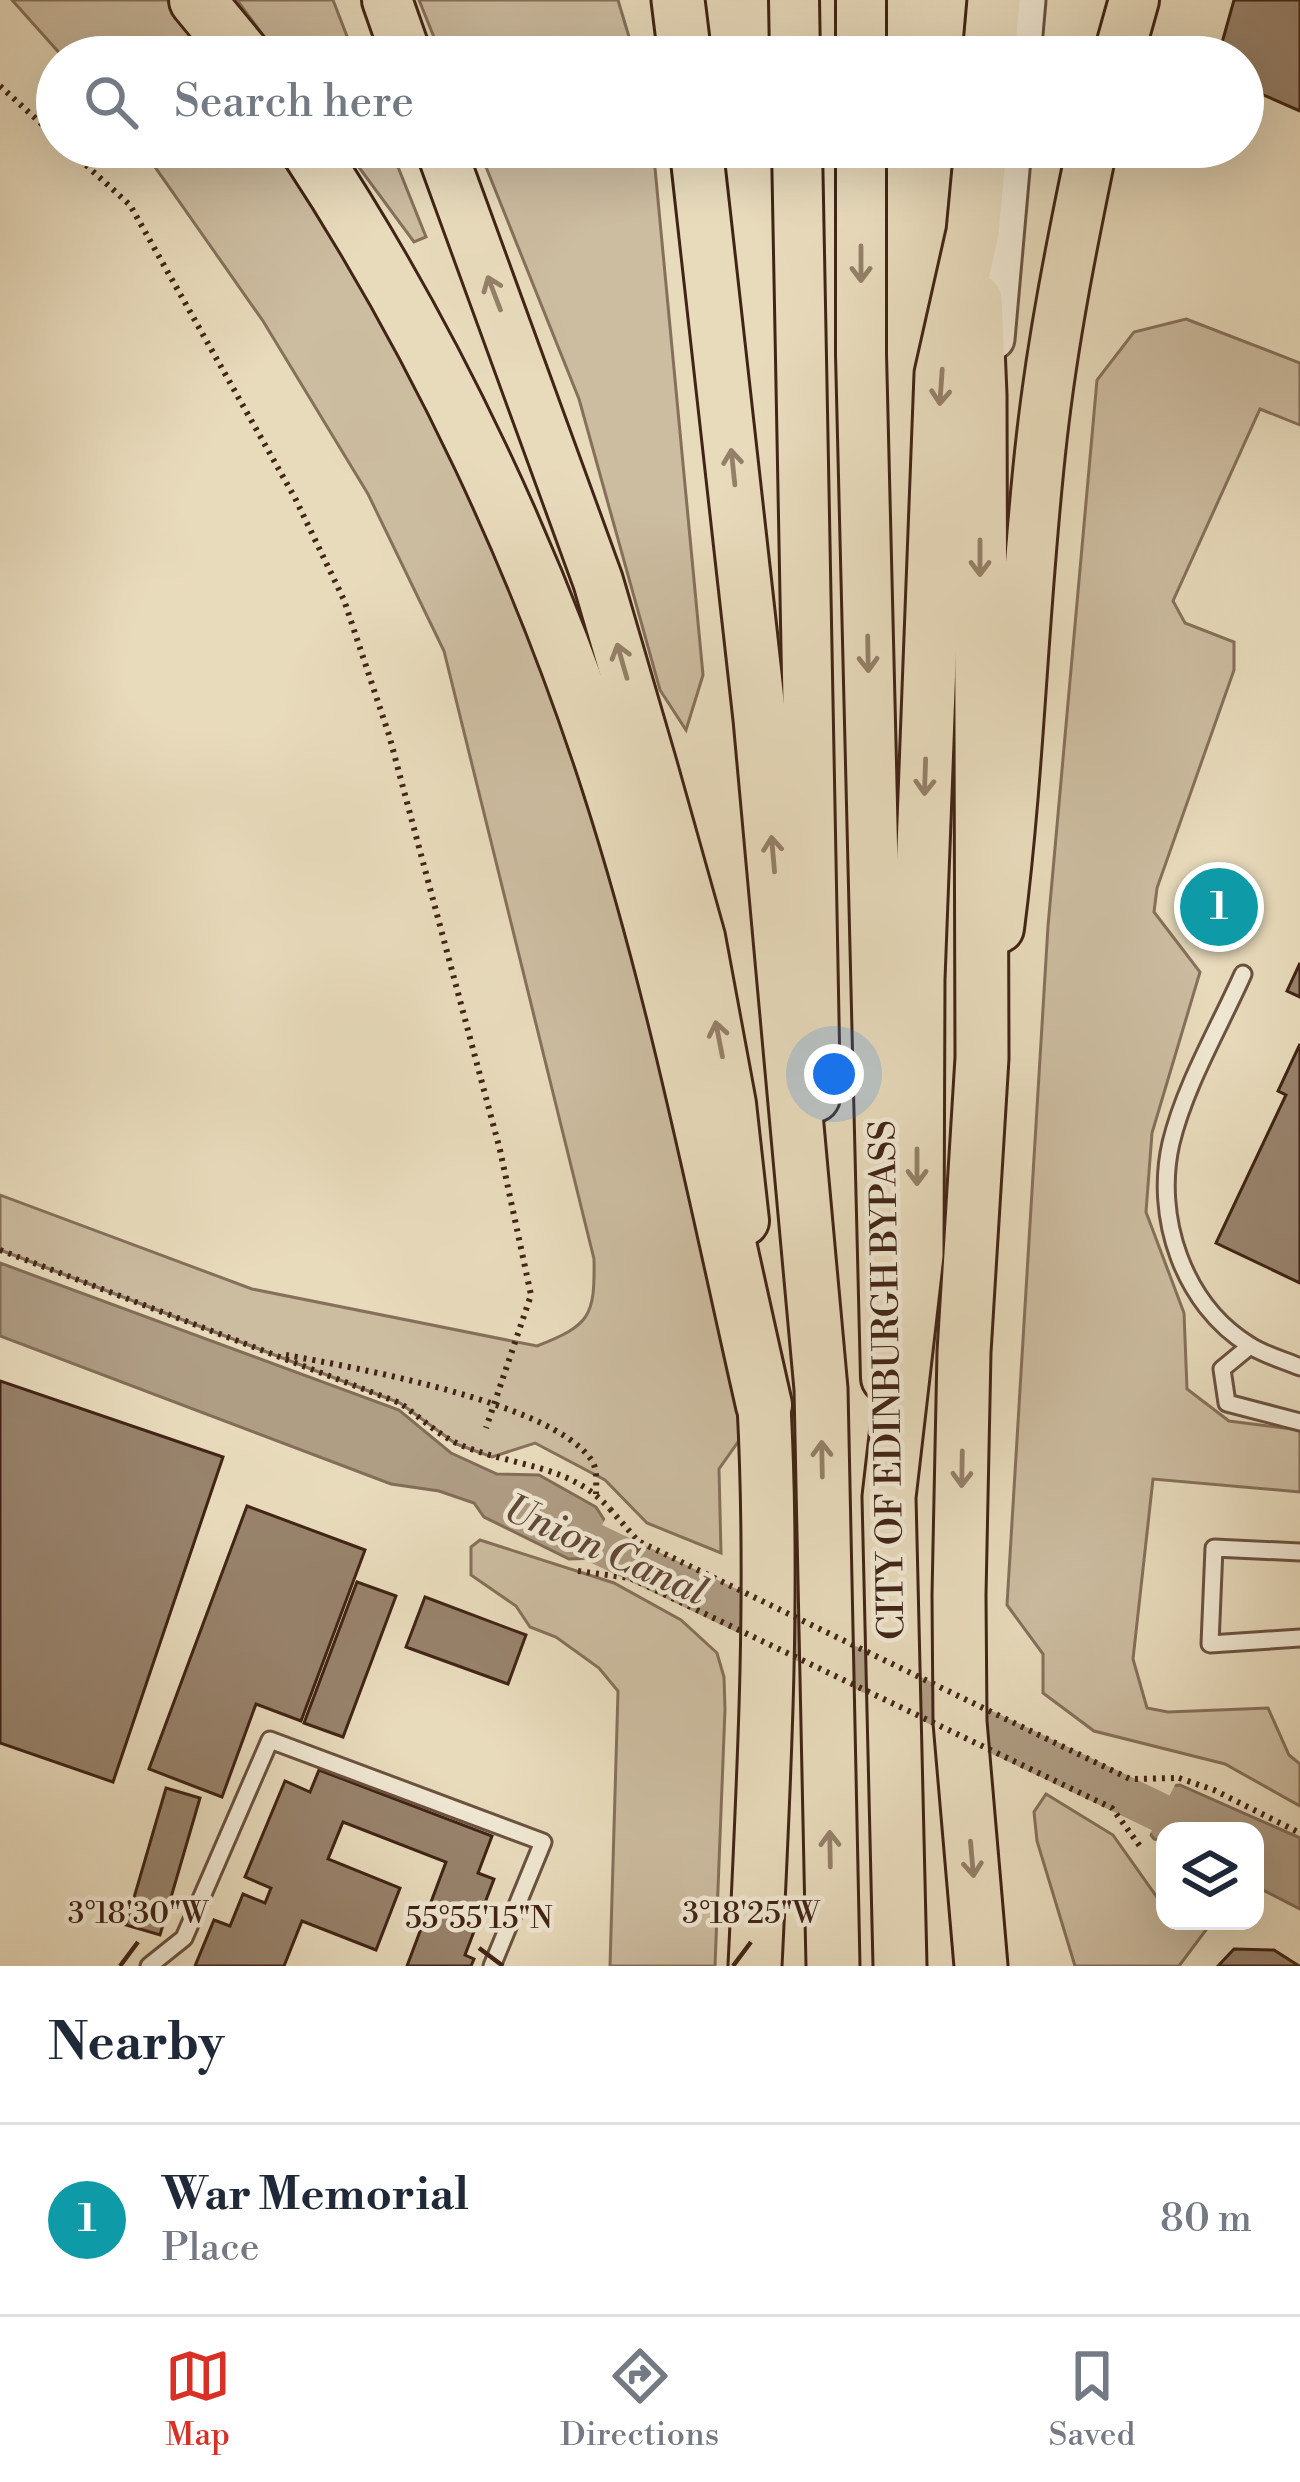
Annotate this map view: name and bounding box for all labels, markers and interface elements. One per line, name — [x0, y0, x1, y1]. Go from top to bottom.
search box — [36, 36, 1264, 168]
icon: search — [78, 69, 144, 135]
text: Search here — [174, 74, 414, 131]
one-way arrow — [850, 244, 872, 283]
one-way arrow — [482, 275, 504, 312]
one-way arrow — [929, 367, 952, 406]
one-way arrow — [721, 448, 744, 487]
one-way arrow — [969, 538, 991, 577]
one-way arrow — [857, 634, 880, 673]
one-way arrow — [610, 643, 632, 681]
one-way arrow — [914, 757, 937, 796]
one-way arrow — [761, 836, 784, 875]
pin: 1 — [1180, 862, 1258, 952]
one-way arrow — [707, 1020, 729, 1059]
your location — [804, 1044, 864, 1104]
street label: CITY OF EDINBURGH BYPASS — [861, 1120, 916, 1640]
one-way arrow — [906, 1147, 928, 1186]
one-way arrow — [811, 1440, 834, 1479]
one-way arrow — [950, 1449, 973, 1488]
water label: Union Canal — [496, 1485, 715, 1618]
map controls — [1156, 1822, 1264, 1930]
button: layers — [1156, 1822, 1264, 1930]
one-way arrow — [819, 1830, 842, 1869]
one-way arrow — [961, 1839, 984, 1878]
text: 3°18'30"W — [68, 1895, 209, 1933]
text: 3°18'25"W — [682, 1895, 821, 1933]
text: 55°55'15"N — [405, 1900, 553, 1938]
text: Nearby — [48, 2012, 224, 2076]
text: War Memorial — [162, 2167, 469, 2224]
text: 1 — [78, 2195, 96, 2244]
text: 80 m — [1160, 2195, 1252, 2244]
text: Place — [162, 2224, 259, 2273]
tab: Map — [165, 2343, 231, 2456]
tab: Directions — [560, 2343, 719, 2456]
tab: Saved — [1049, 2343, 1135, 2456]

